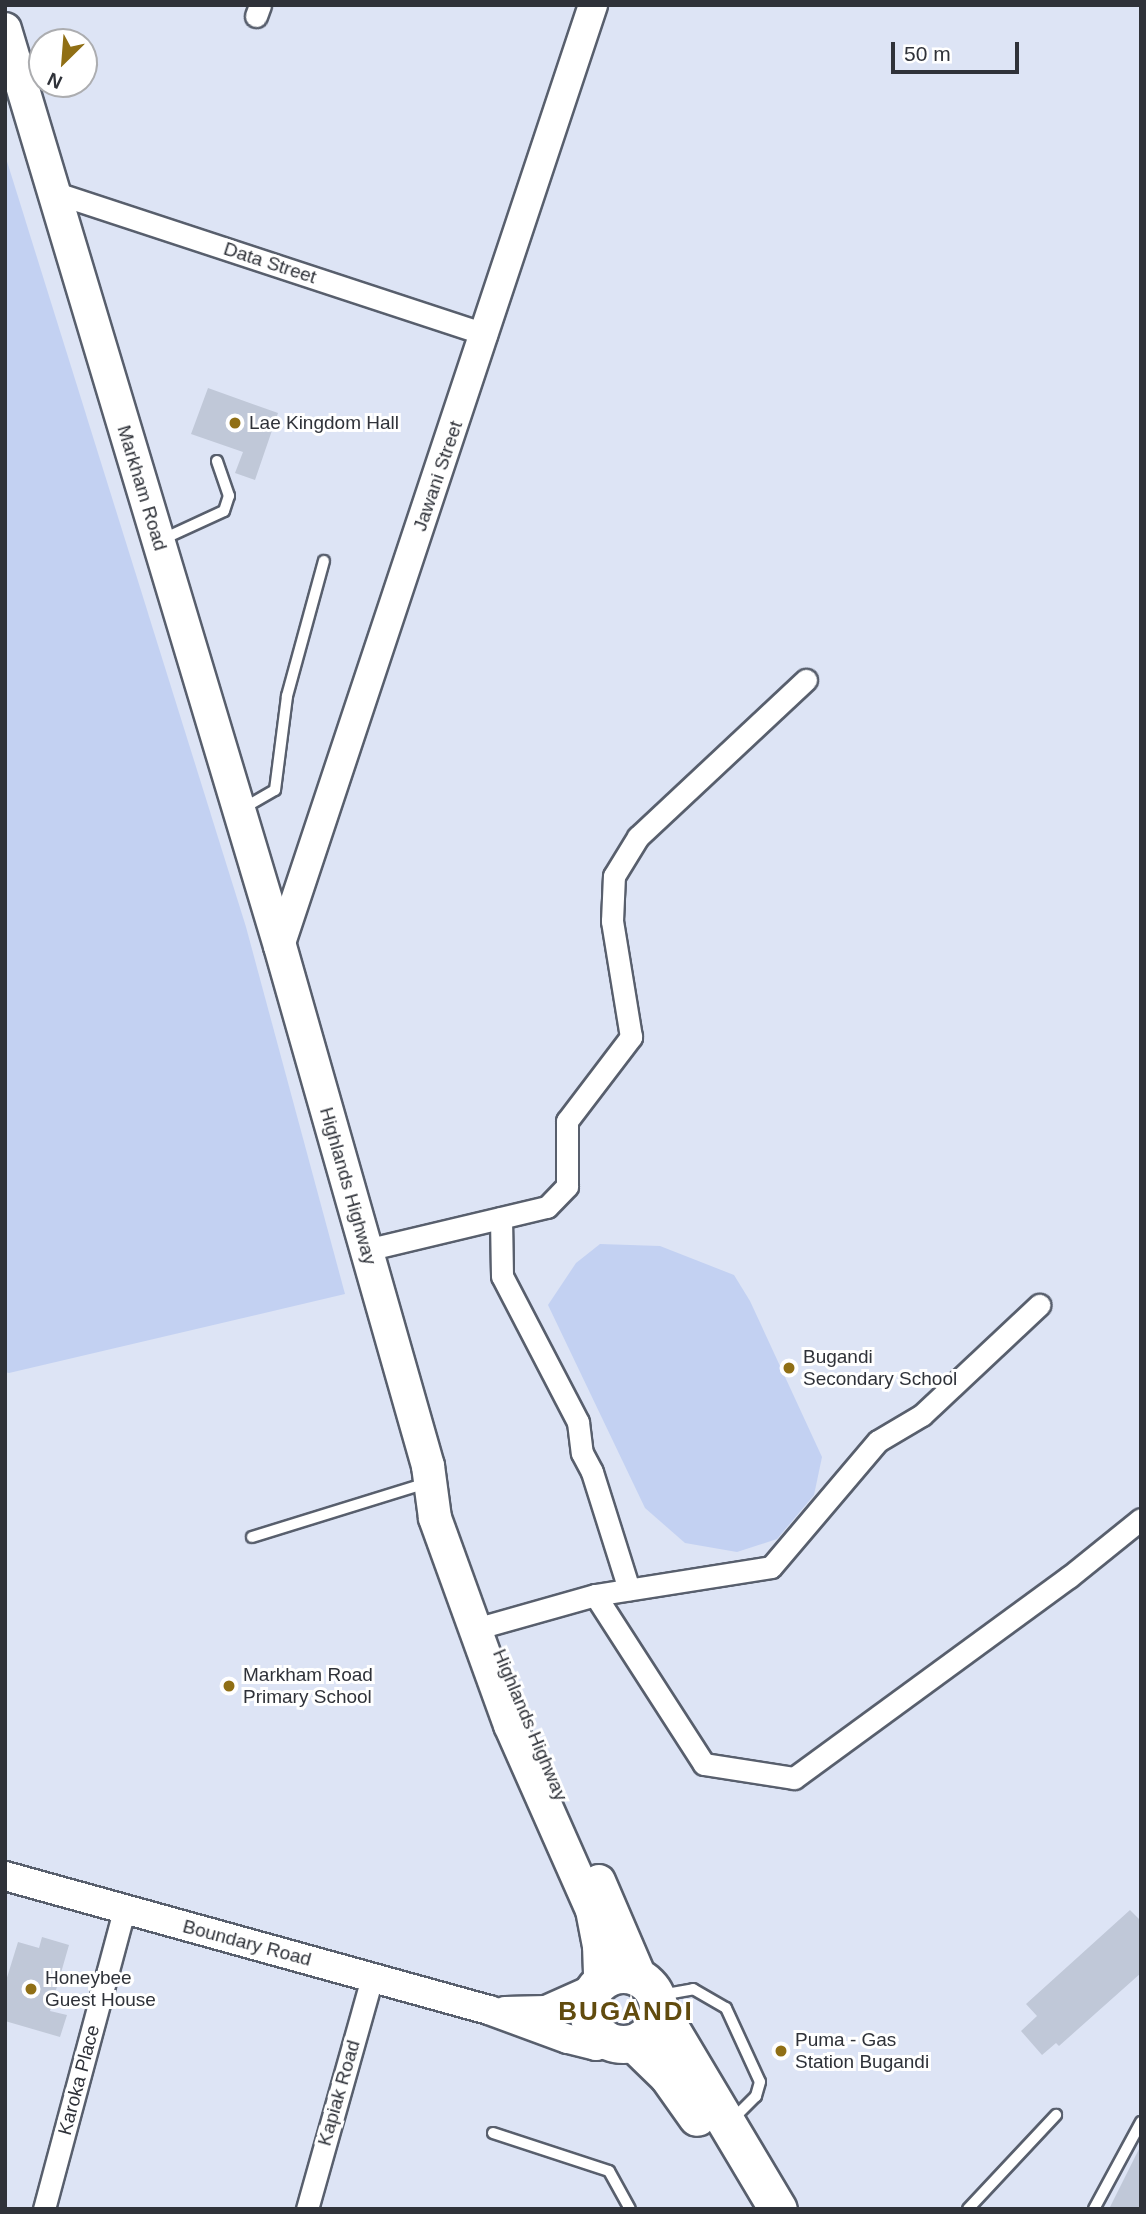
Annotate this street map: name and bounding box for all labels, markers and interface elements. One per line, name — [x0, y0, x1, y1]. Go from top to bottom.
north arrow — [28, 28, 98, 98]
scale bar — [894, 28, 1022, 72]
text: 50 m — [904, 42, 951, 65]
text: N — [44, 68, 65, 93]
street label: Data Street — [221, 237, 319, 289]
place label: Lae Kingdom Hall — [249, 412, 399, 434]
marker: Lae Kingdom Hall — [227, 415, 243, 431]
street label: Jawani Street — [408, 418, 468, 534]
street label: Markham Road — [112, 423, 172, 553]
street label: Highlands Highway — [315, 1105, 381, 1267]
place label: Bugandi Secondary School — [803, 1346, 957, 1390]
marker: Bugandi Secondary School — [781, 1360, 797, 1376]
street label: Highlands Highway — [488, 1646, 572, 1804]
place label: Markham Road Primary School — [243, 1664, 373, 1708]
marker: Markham Road Primary School — [221, 1678, 237, 1694]
street label: Boundary Road — [180, 1915, 314, 1971]
place label: Honeybee Guest House — [45, 1967, 156, 2011]
marker: Honeybee Guest House — [23, 1981, 39, 1997]
district label: BUGANDI — [559, 1996, 693, 2028]
street label: Karoka Place — [53, 2022, 105, 2138]
place label: Puma - Gas Station Bugandi — [795, 2029, 929, 2073]
street label: Kapiak Road — [313, 2038, 365, 2148]
marker: Puma - Gas Station Bugandi — [773, 2043, 789, 2059]

